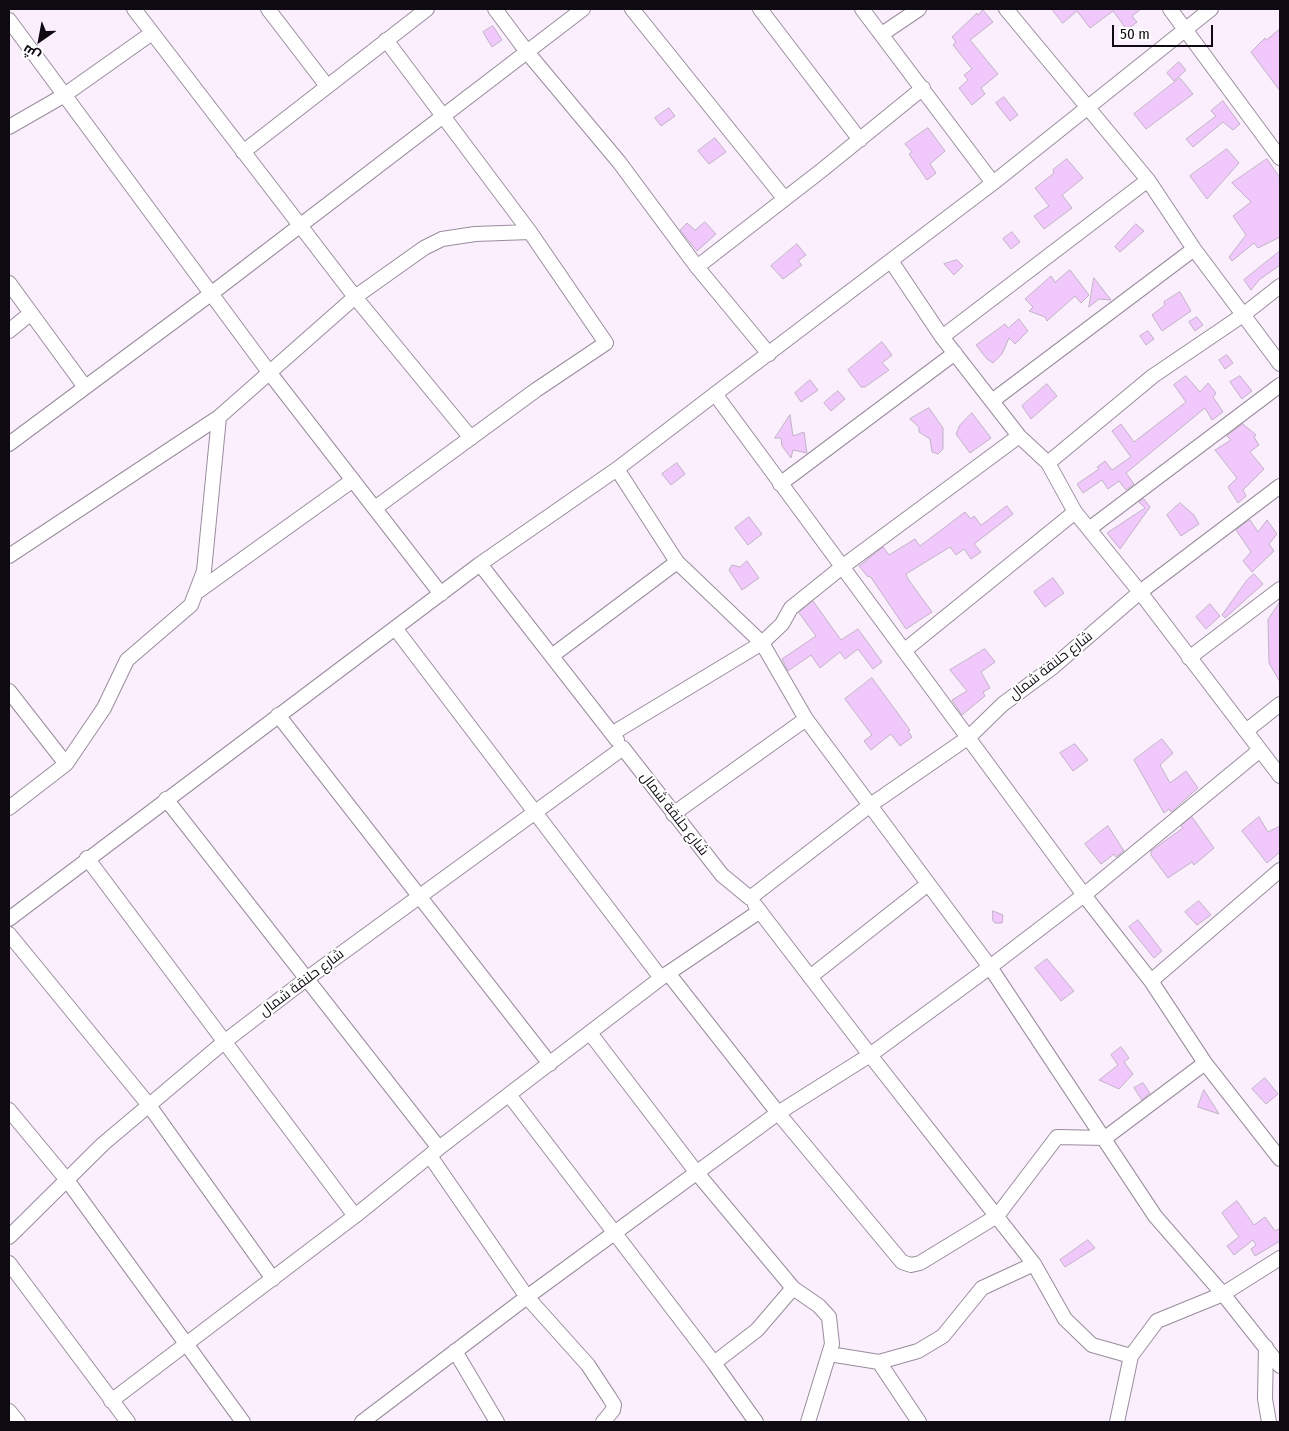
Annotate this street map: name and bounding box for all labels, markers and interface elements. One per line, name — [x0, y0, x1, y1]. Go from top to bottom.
north arrow — [15, 15, 65, 65]
scale bar — [1114, 15, 1215, 47]
text: 50 m — [1120, 25, 1150, 43]
text: ش — [19, 41, 44, 65]
street label: شارع حلنقة شمال — [1006, 628, 1096, 704]
street label: شارع حلنقة شمال — [636, 769, 712, 859]
street label: شارع حلنقة شمال — [256, 946, 348, 1020]

